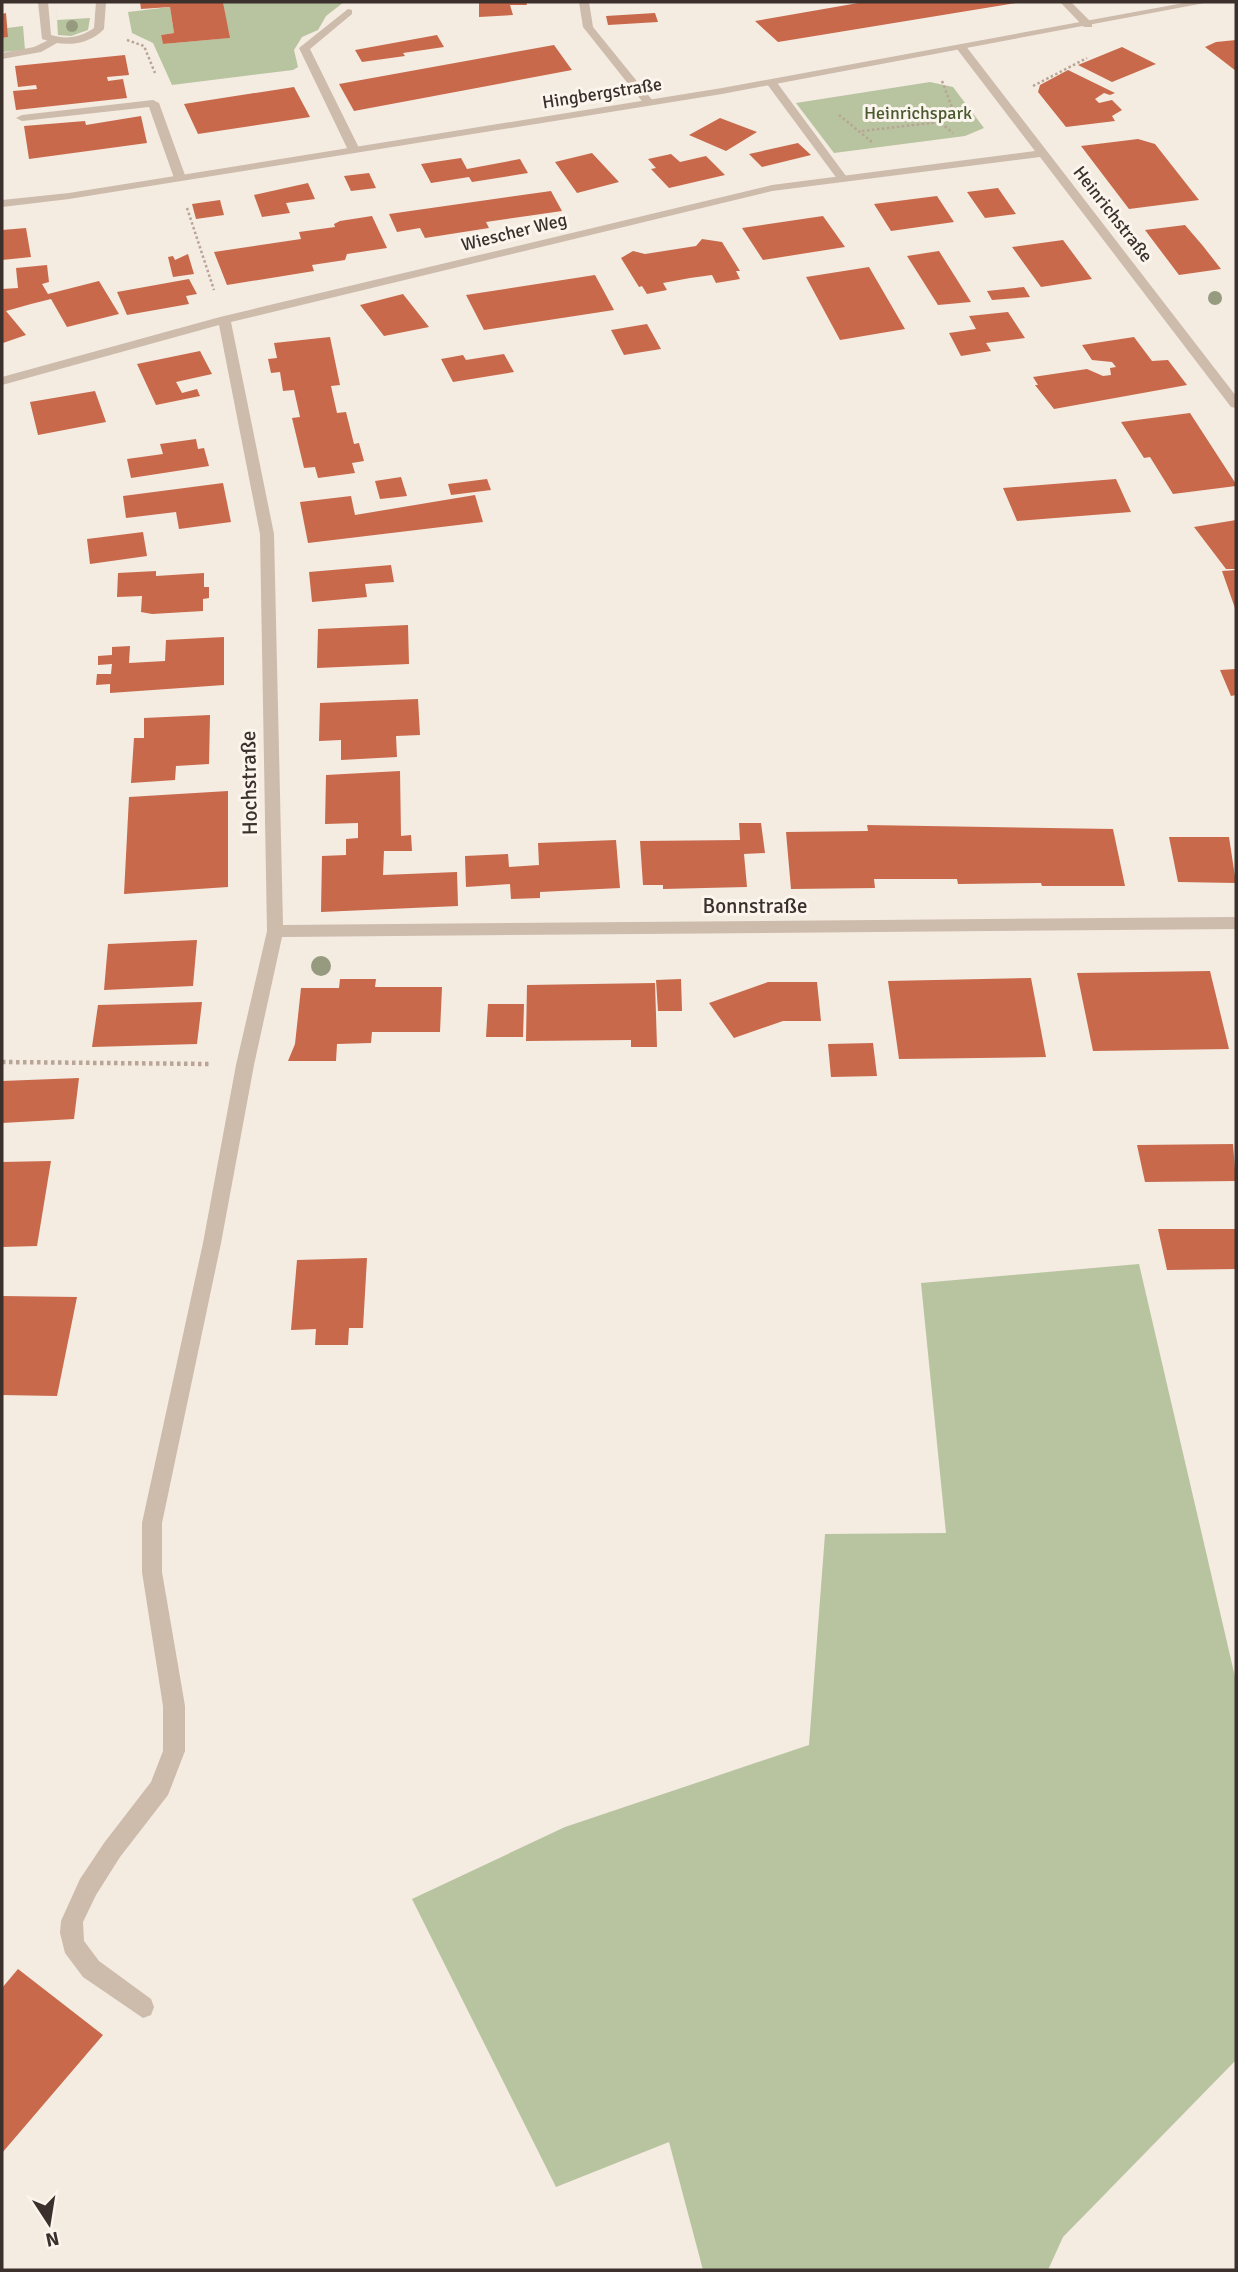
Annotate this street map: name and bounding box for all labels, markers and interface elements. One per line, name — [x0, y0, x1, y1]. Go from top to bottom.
street label: Hingbergstraße — [541, 73, 663, 113]
park label: Heinrichspark — [864, 102, 972, 124]
street label: Heinrichstraße — [1069, 162, 1157, 266]
street label: Wiescher Weg — [459, 208, 569, 256]
street label: Hochstraße — [235, 730, 263, 836]
street label: Bonnstraße — [703, 893, 807, 919]
north arrow — [14, 2188, 84, 2258]
text: N — [43, 2226, 61, 2252]

